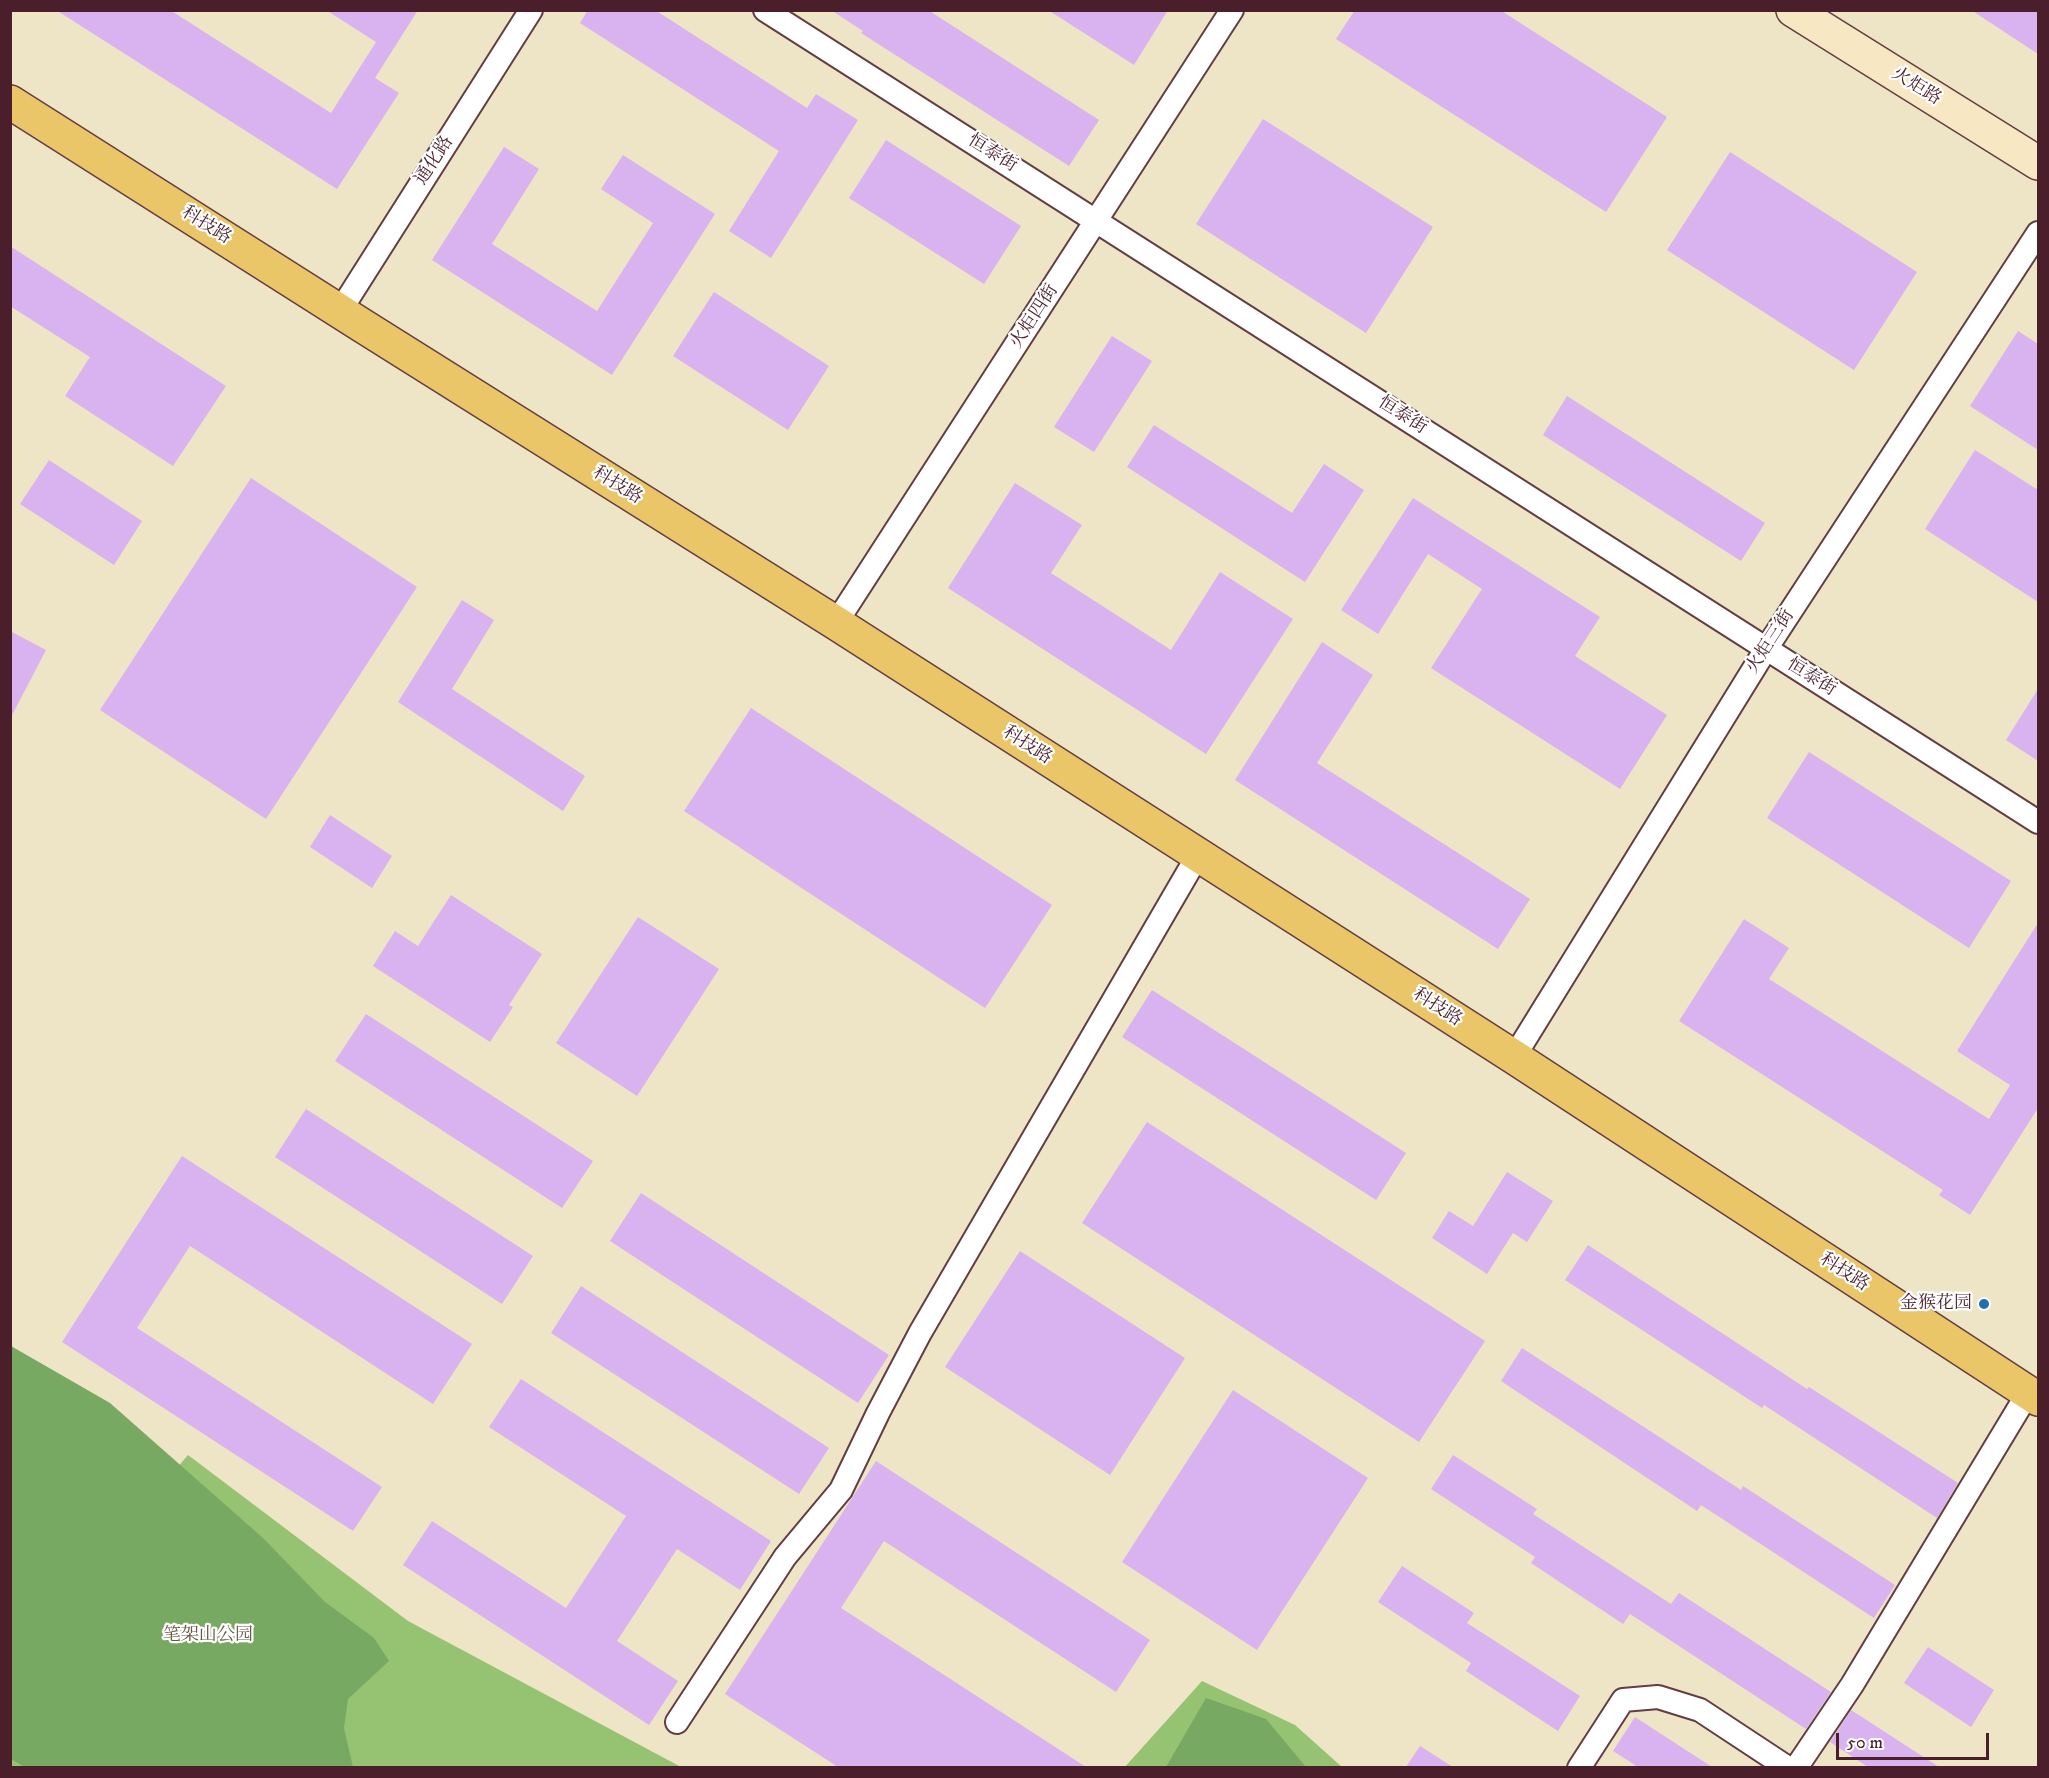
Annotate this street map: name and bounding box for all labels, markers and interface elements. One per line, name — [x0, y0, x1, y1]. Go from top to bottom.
street label: 火炬路 — [1887, 64, 1945, 110]
street label: 恒泰街 — [963, 131, 1021, 177]
street label: 通化路 — [411, 132, 459, 190]
street label: 科技路 — [177, 203, 235, 249]
street label: 火炬四街 — [1006, 281, 1064, 353]
street label: 恒泰街 — [1373, 392, 1431, 440]
street label: 科技路 — [588, 463, 646, 509]
street label: 火炬三街 — [1742, 606, 1800, 678]
street label: 恒泰街 — [1782, 655, 1840, 701]
street label: 科技路 — [998, 722, 1056, 770]
street label: 科技路 — [1408, 984, 1466, 1032]
street label: 科技路 — [1815, 1249, 1873, 1297]
place label: 金猴花园 — [1900, 1293, 1972, 1315]
marker: 金猴花园 — [1977, 1297, 1991, 1311]
park label: 笔架山公园 — [163, 1625, 253, 1647]
scale bar — [1839, 1721, 1992, 1759]
text: 50 m — [1847, 1732, 1883, 1754]

